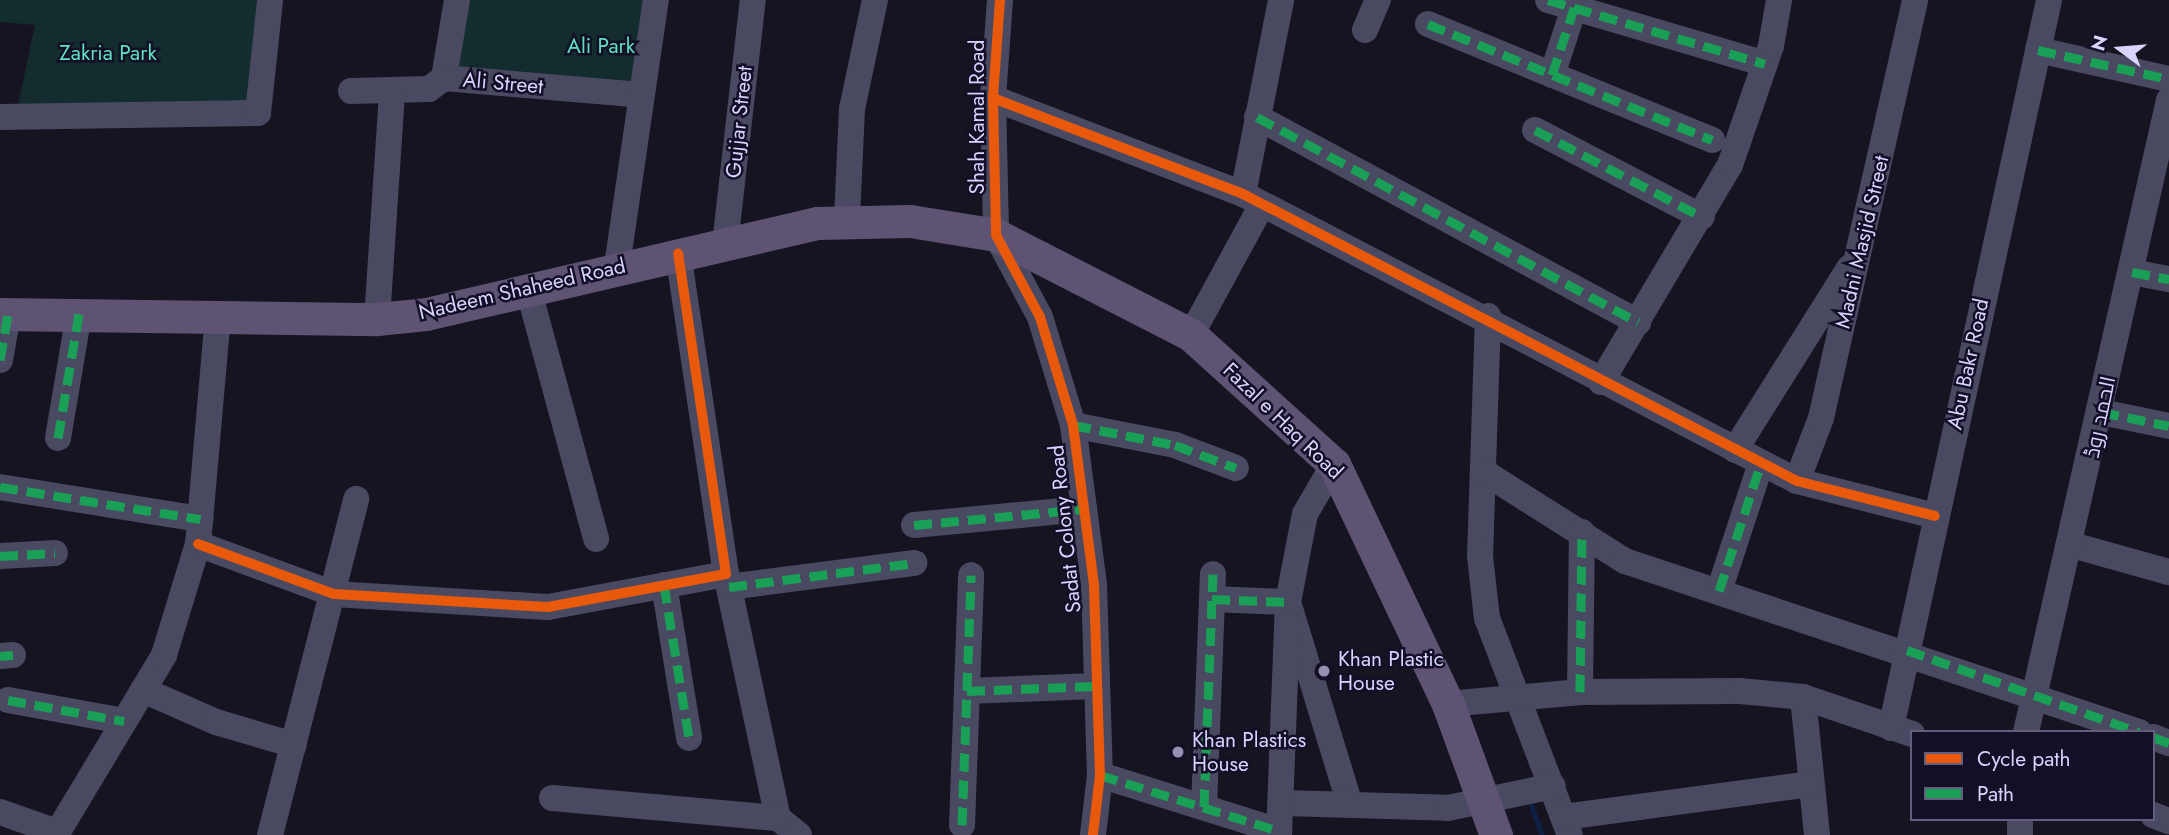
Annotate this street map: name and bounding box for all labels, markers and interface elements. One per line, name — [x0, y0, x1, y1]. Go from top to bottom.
north arrow — [2085, 14, 2155, 84]
text: N — [2084, 32, 2114, 54]
park label: Ali Park — [567, 33, 635, 59]
park label: Zakria Park — [59, 40, 157, 66]
street label: Shah Kamal Road — [964, 40, 990, 194]
street label: Gujjar Street — [721, 65, 757, 179]
street label: Ali Street — [462, 67, 544, 99]
street label: Madni Masjid Street — [1830, 153, 1894, 331]
street label: Nadeem Shaheed Road — [416, 253, 628, 325]
street label: Abu Bakr Road — [1942, 296, 1994, 432]
street label: Fazal e Haq Road — [1218, 358, 1348, 484]
street label: الحمد روڈ — [2079, 374, 2121, 460]
street label: Sadat Colony Road — [1044, 444, 1086, 614]
place label: Khan Plastic House — [1338, 646, 1444, 696]
marker: Khan Plastic House — [1316, 663, 1332, 679]
place label: Khan Plastics House — [1192, 727, 1306, 777]
legend — [1910, 730, 2155, 821]
marker: Khan Plastics House — [1170, 744, 1186, 760]
text: Cycle path — [1977, 744, 2070, 774]
text: Path — [1977, 779, 2014, 809]

